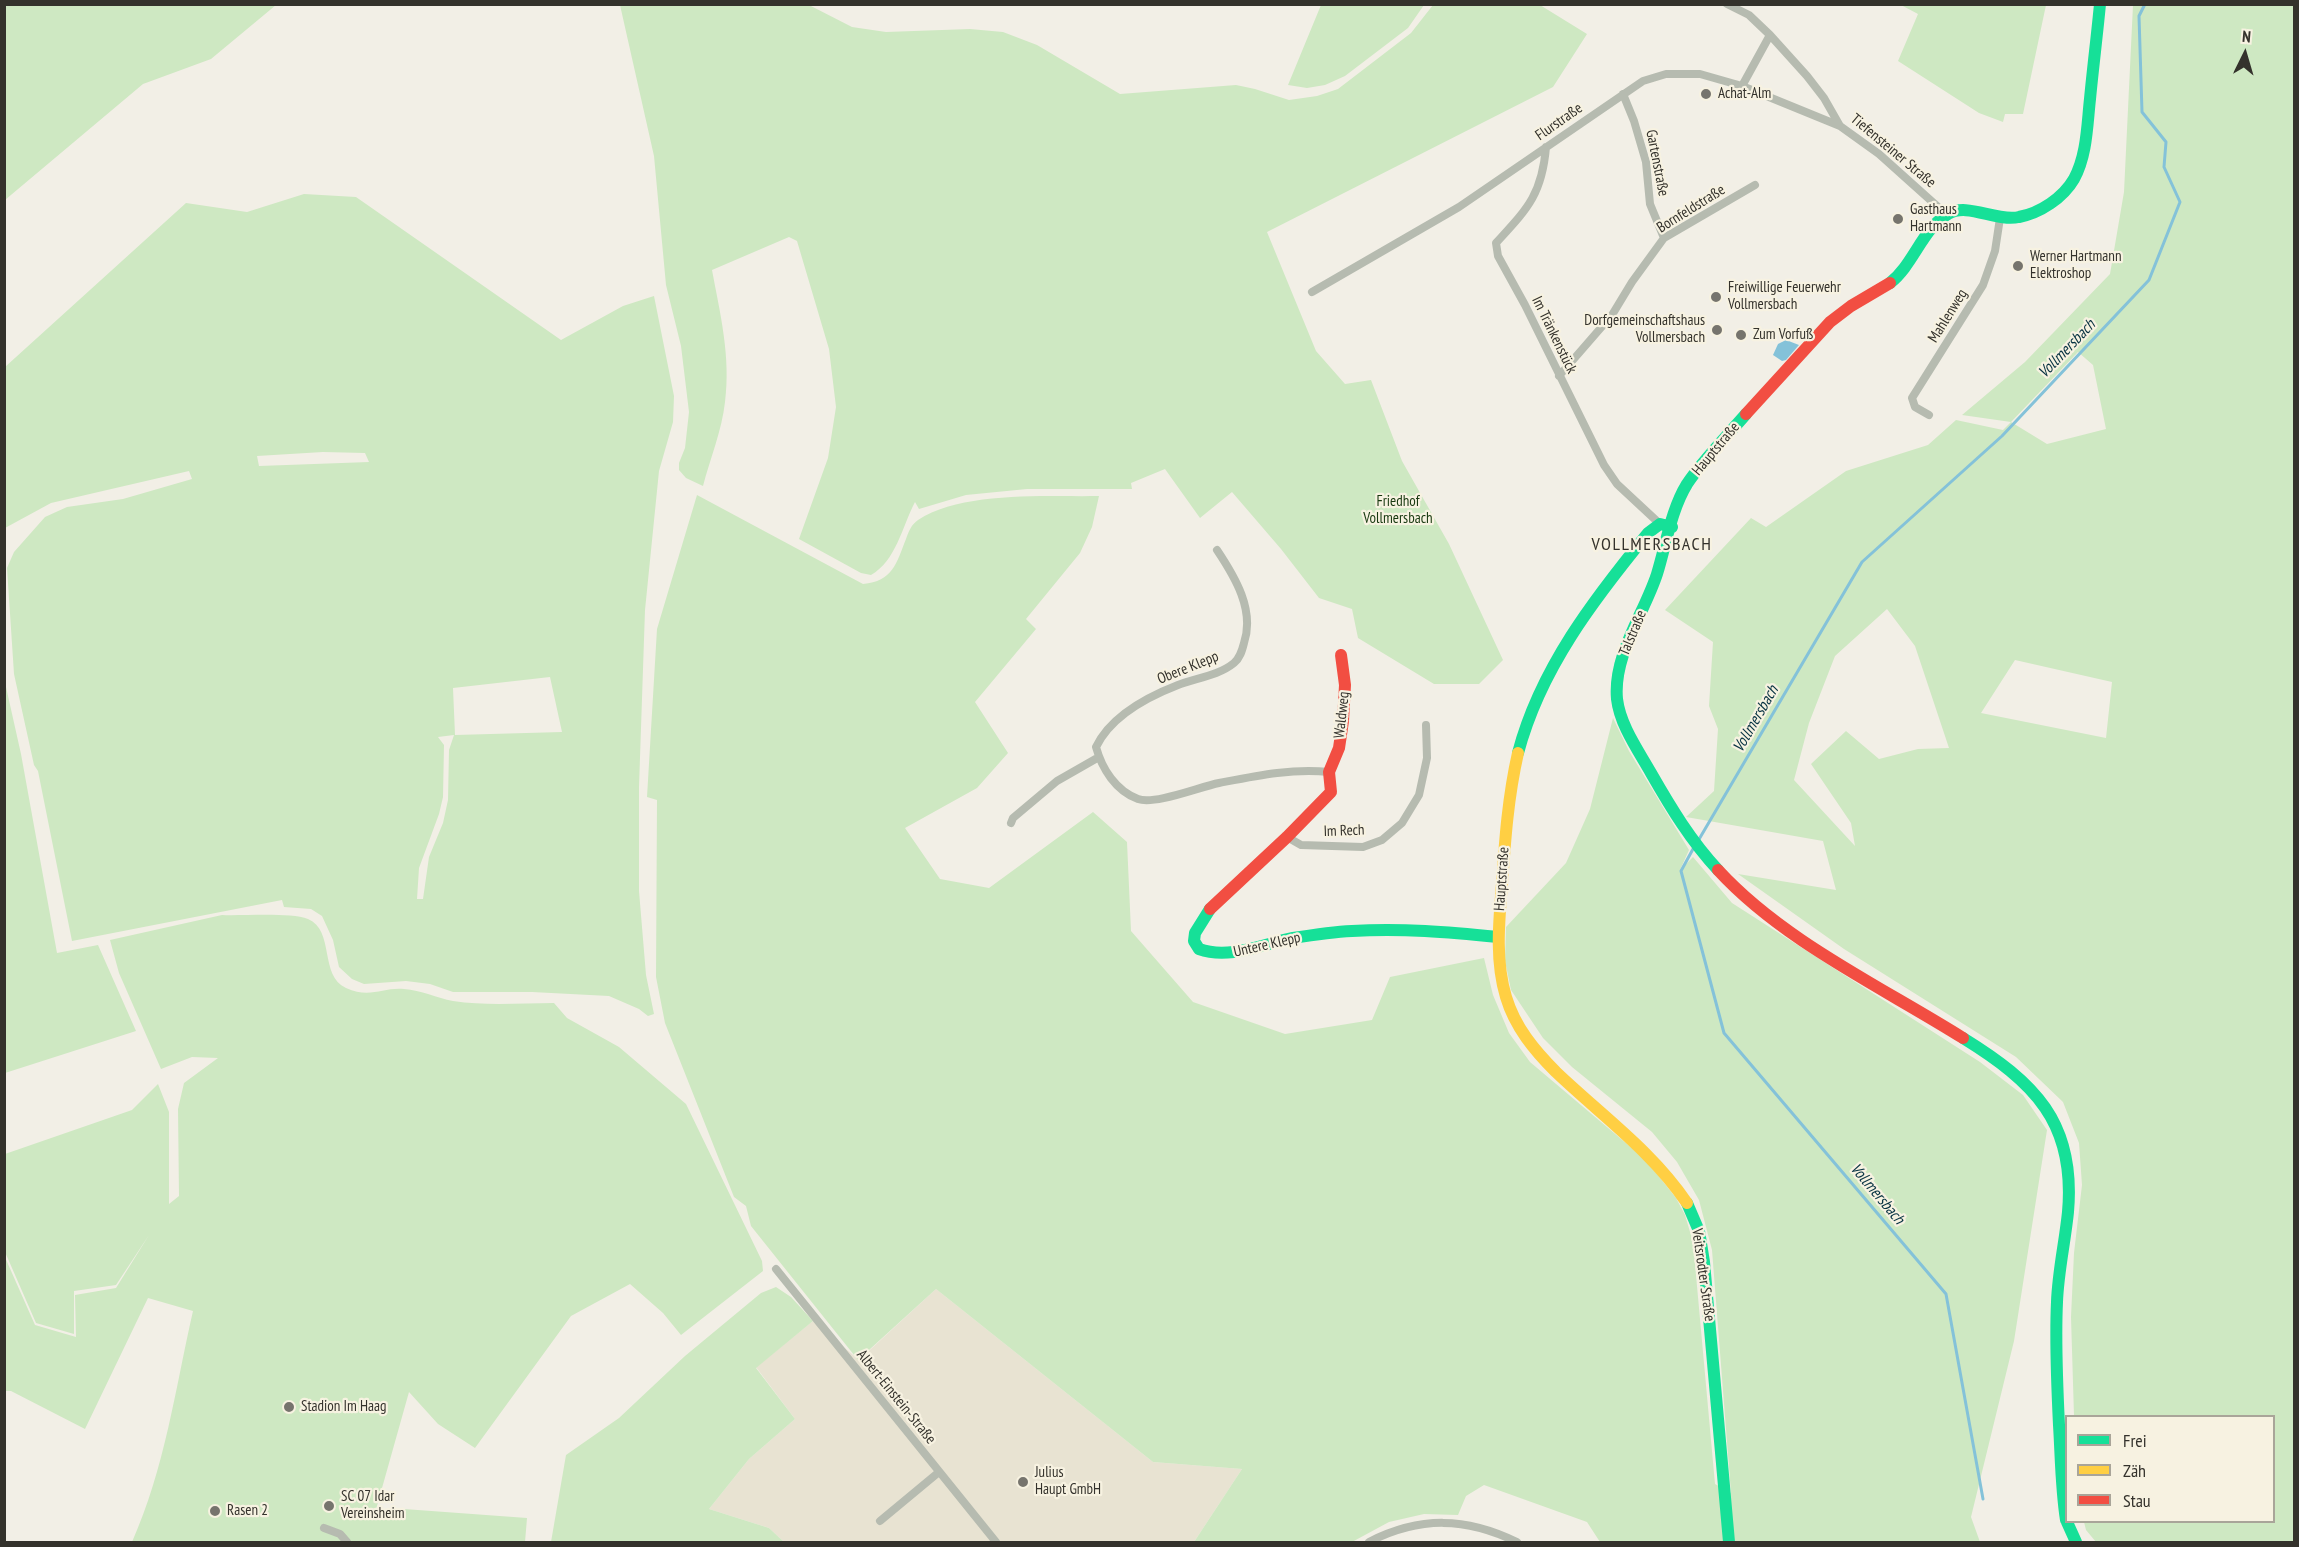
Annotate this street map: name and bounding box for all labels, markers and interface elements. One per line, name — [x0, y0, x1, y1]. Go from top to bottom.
north arrow — [2215, 24, 2275, 84]
text: N — [2241, 26, 2252, 46]
place label: Achat-Alm — [1718, 85, 1771, 103]
marker: Achat-Alm — [1699, 87, 1713, 101]
street label: Flurstraße — [1532, 99, 1586, 145]
street label: Tiefensteiner Straße — [1847, 110, 1939, 192]
street label: Gartenstraße — [1642, 128, 1672, 198]
street label: Bornfeldstraße — [1654, 181, 1728, 237]
place label: Gasthaus Hartmann — [1910, 201, 1962, 236]
marker: Gasthaus Hartmann — [1891, 212, 1905, 226]
place label: Werner Hartmann Elektroshop — [2030, 248, 2121, 283]
marker: Werner Hartmann Elektroshop — [2011, 259, 2025, 273]
place label: Freiwillige Feuerwehr Vollmersbach — [1728, 279, 1841, 314]
street label: Mahlenweg — [1925, 286, 1971, 346]
marker: Freiwillige Feuerwehr Vollmersbach — [1709, 290, 1723, 304]
street label: Im Tränkenstück — [1528, 293, 1580, 377]
place label: Dorfgemeinschaftshaus Vollmersbach — [1584, 312, 1705, 347]
water label: Vollmersbach — [2034, 316, 2100, 382]
marker: Dorfgemeinschaftshaus Vollmersbach — [1710, 323, 1724, 337]
place label: Zum Vorfuß — [1753, 326, 1813, 344]
marker: Zum Vorfuß — [1734, 328, 1748, 342]
street label: Hauptstraße — [1689, 419, 1743, 479]
park label: Friedhof Vollmersbach — [1363, 493, 1433, 528]
district label: VOLLMERSBACH — [1592, 534, 1712, 556]
street label: Talstraße — [1615, 608, 1651, 658]
street label: Obere Klepp — [1155, 648, 1221, 688]
water label: Vollmersbach — [1729, 682, 1783, 756]
street label: Waldweg — [1331, 691, 1353, 739]
street label: Im Rech — [1323, 821, 1365, 841]
street label: Hauptstraße — [1491, 846, 1513, 912]
street label: Untere Klepp — [1232, 929, 1302, 961]
water label: Vollmersbach — [1846, 1160, 1908, 1228]
street label: Veitsrodter Straße — [1688, 1227, 1718, 1323]
street label: Albert-Einstein-Straße — [853, 1346, 939, 1448]
place label: Stadion Im Haag — [301, 1398, 386, 1416]
marker: Stadion Im Haag — [282, 1400, 296, 1414]
legend — [2065, 1415, 2275, 1523]
text: Frei — [2123, 1429, 2147, 1452]
text: Zäh — [2123, 1459, 2146, 1482]
place label: Julius Haupt GmbH — [1035, 1464, 1101, 1499]
marker: Julius Haupt GmbH — [1016, 1475, 1030, 1489]
place label: SC 07 Idar Vereinsheim — [341, 1488, 404, 1523]
text: Stau — [2123, 1489, 2151, 1512]
marker: SC 07 Idar Vereinsheim — [322, 1499, 336, 1513]
place label: Rasen 2 — [227, 1502, 268, 1520]
marker: Rasen 2 — [208, 1504, 222, 1518]

